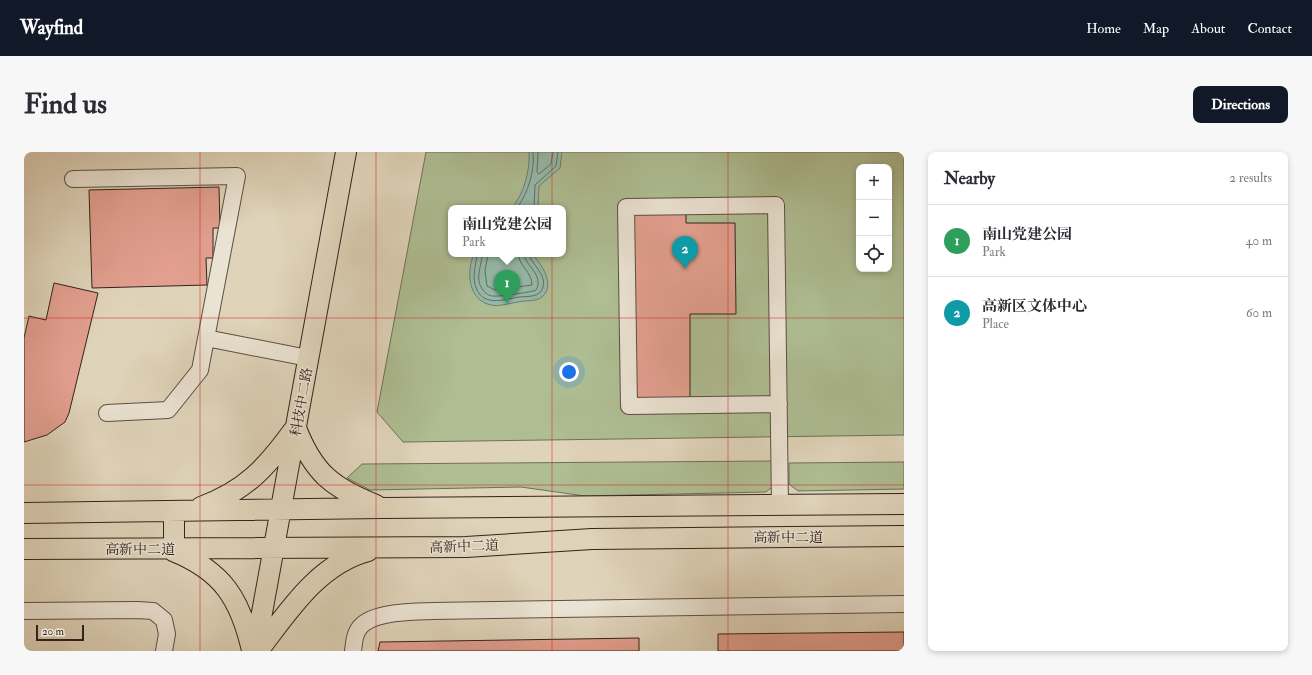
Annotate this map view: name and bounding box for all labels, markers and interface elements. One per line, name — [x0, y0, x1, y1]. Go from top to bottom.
text: Wayfind — [20, 16, 83, 40]
text: Home — [1086, 20, 1121, 37]
text: Map — [1143, 20, 1169, 37]
text: About — [1191, 20, 1225, 37]
text: Contact — [1247, 20, 1292, 37]
button: Directions — [1193, 86, 1288, 123]
text: Find us — [24, 87, 107, 122]
map controls — [856, 164, 892, 272]
button: + — [856, 164, 892, 200]
text: Nearby — [944, 168, 995, 189]
text: 2 results — [1229, 170, 1272, 186]
button: − — [856, 200, 892, 236]
popup — [448, 205, 566, 257]
text: 南山党建公园 — [462, 215, 552, 234]
text: 南山党建公园 — [982, 225, 1072, 244]
text: 1 — [955, 233, 959, 249]
text: 40 m — [1246, 233, 1272, 249]
text: Park — [462, 234, 486, 250]
pin: 2 — [672, 236, 698, 269]
button: locate — [856, 236, 892, 272]
text: Park — [982, 244, 1006, 260]
pin: 1 — [494, 270, 520, 303]
text: 高新区文体中心 — [982, 297, 1087, 316]
text: 2 — [954, 305, 960, 321]
text: 60 m — [1246, 305, 1272, 321]
text: Place — [982, 316, 1009, 332]
your location — [559, 362, 579, 382]
street label: 科技中二路 — [287, 366, 316, 438]
street label: 高新中二道 — [753, 529, 823, 546]
street label: 高新中二道 — [429, 537, 499, 556]
street label: 高新中二道 — [105, 541, 175, 558]
scale bar — [36, 623, 84, 642]
text: 20 m — [42, 625, 64, 638]

